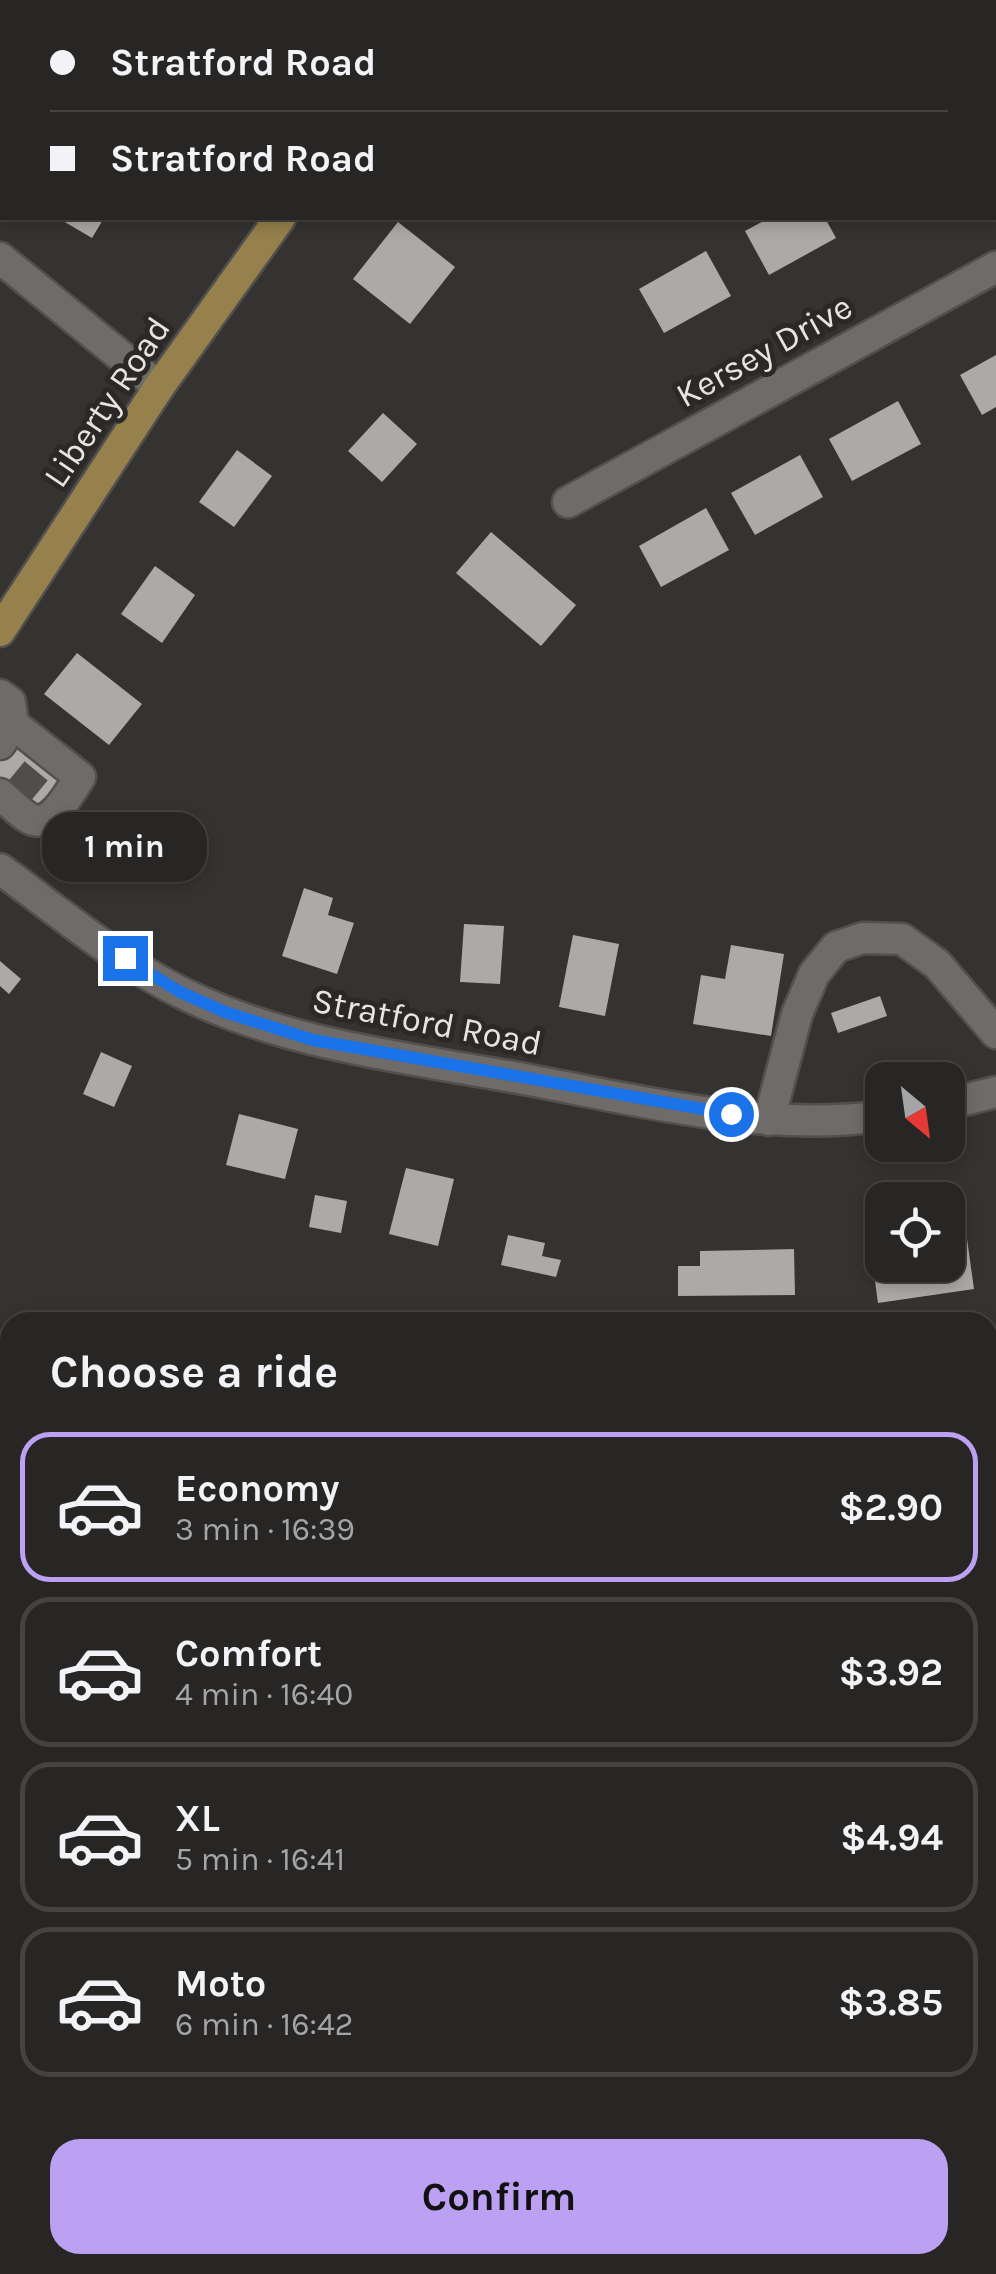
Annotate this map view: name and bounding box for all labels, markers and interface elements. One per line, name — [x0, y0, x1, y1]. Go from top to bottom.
text: Stratford Road — [110, 40, 376, 85]
text: Stratford Road — [110, 136, 376, 181]
street label: Kersey Drive — [669, 286, 859, 416]
street label: Liberty Road — [35, 309, 179, 495]
callout: 1 min — [42, 813, 208, 883]
text: 1 min — [84, 828, 165, 865]
route end — [103, 936, 148, 981]
street label: Stratford Road — [309, 980, 545, 1064]
north arrow — [865, 1062, 965, 1162]
map controls — [865, 1062, 965, 1282]
route start — [709, 1092, 754, 1137]
button: locate — [865, 1182, 965, 1282]
text: Choose a ride — [50, 1346, 338, 1398]
icon: car — [55, 1462, 145, 1552]
text: Economy — [175, 1466, 339, 1511]
text: $2.90 — [838, 1485, 943, 1530]
text: 3 min · 16:39 — [175, 1511, 355, 1548]
icon: car — [55, 1627, 145, 1717]
text: Comfort — [175, 1631, 322, 1676]
text: $3.92 — [839, 1650, 943, 1695]
text: 4 min · 16:40 — [175, 1676, 353, 1713]
icon: car — [55, 1792, 145, 1882]
text: XL — [175, 1796, 220, 1841]
text: $4.94 — [840, 1815, 943, 1860]
text: 5 min · 16:41 — [175, 1841, 345, 1878]
icon: car — [55, 1957, 145, 2047]
text: Moto — [175, 1961, 266, 2006]
text: $3.85 — [838, 1980, 943, 2025]
text: 6 min · 16:42 — [175, 2006, 353, 2043]
button: Confirm — [50, 2139, 948, 2254]

